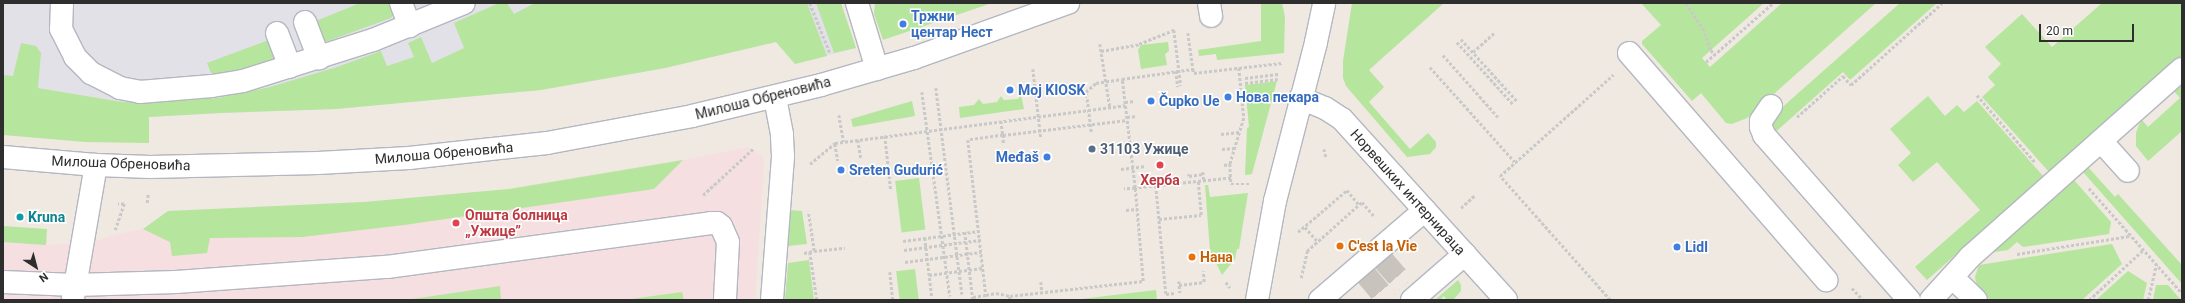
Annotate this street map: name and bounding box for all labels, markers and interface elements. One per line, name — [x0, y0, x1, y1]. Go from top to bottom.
place label: Тржни центар Нест — [911, 8, 993, 40]
scale bar — [2041, 16, 2136, 42]
marker: Тржни центар Нест — [898, 19, 908, 29]
text: 20 m — [2046, 24, 2073, 38]
street label: Милоша Обреновића — [694, 73, 832, 123]
place label: Moj KIOSK — [1018, 82, 1085, 98]
marker: Moj KIOSK — [1005, 85, 1015, 95]
place label: Нова пекара — [1236, 89, 1319, 105]
marker: Нова пекара — [1223, 92, 1233, 102]
place label: Čupko Ue — [1159, 93, 1220, 109]
marker: Čupko Ue — [1146, 96, 1156, 106]
street label: Норвешких интернираца — [1347, 126, 1469, 258]
street label: Милоша Обреновића — [374, 139, 514, 167]
place label: 31103 Ужице — [1100, 141, 1188, 157]
marker: 31103 Ужице — [1087, 144, 1097, 154]
place label: Međaš — [996, 149, 1039, 165]
street label: Милоша Обреновића — [51, 152, 191, 174]
marker: Međaš — [1042, 152, 1052, 162]
marker: Херба — [1155, 160, 1165, 170]
place label: Sreten Gudurić — [849, 162, 943, 178]
marker: Sreten Gudurić — [836, 165, 846, 175]
place label: Херба — [1140, 172, 1180, 188]
place label: Општа болница „Ужице” — [465, 207, 568, 240]
place label: Kruna — [28, 209, 65, 225]
marker: Kruna — [15, 212, 25, 222]
marker: Општа болница „Ужице” — [450, 217, 462, 229]
place label: C'est la Vie — [1348, 238, 1417, 254]
place label: Lidl — [1685, 239, 1708, 255]
marker: C'est la Vie — [1335, 241, 1345, 251]
marker: Lidl — [1672, 242, 1682, 252]
north arrow — [16, 247, 56, 287]
place label: Нана — [1200, 249, 1233, 265]
marker: Нана — [1187, 252, 1197, 262]
text: N — [36, 270, 50, 285]

